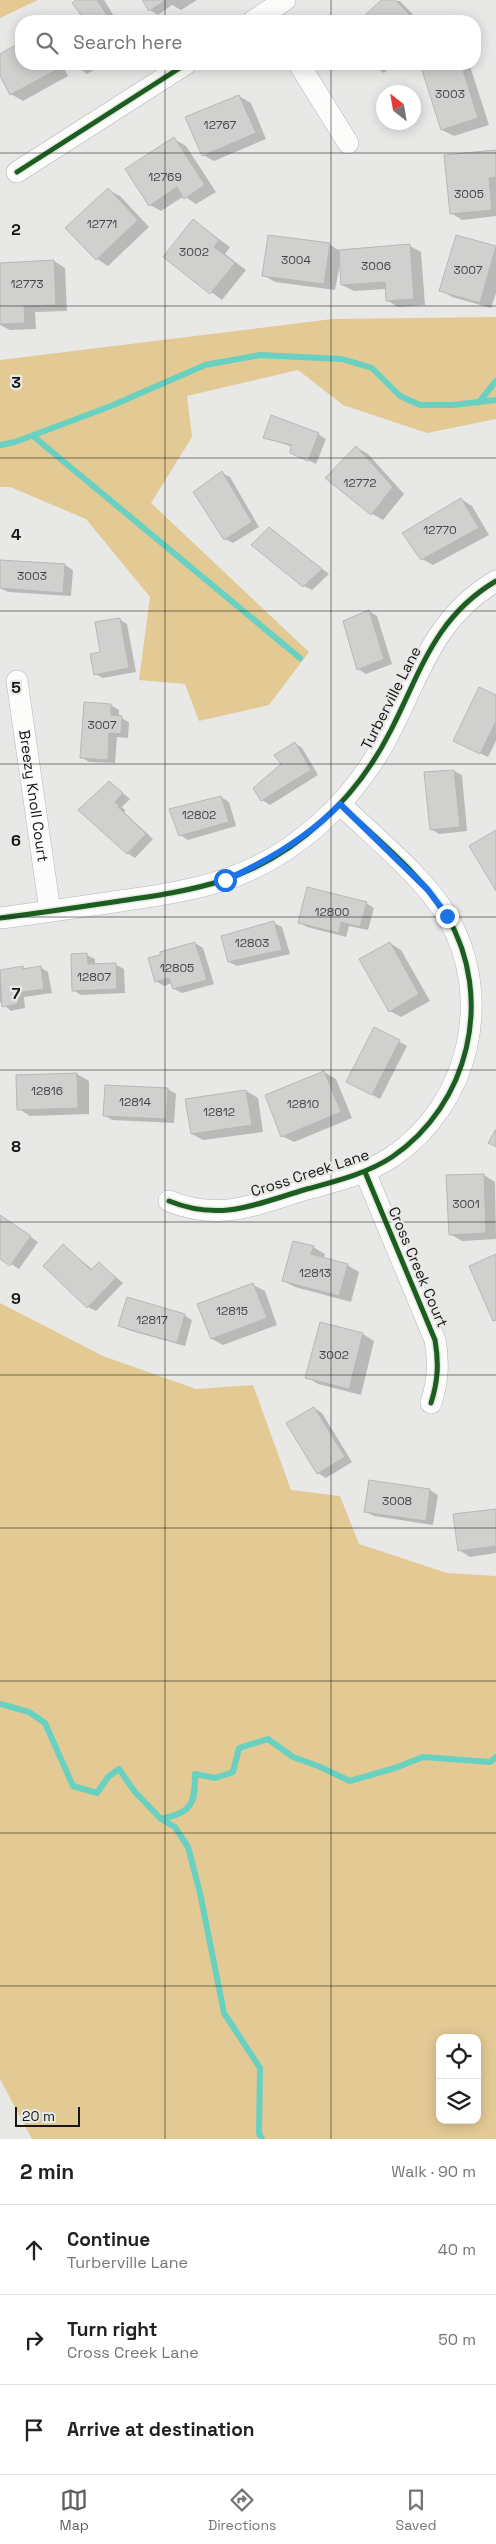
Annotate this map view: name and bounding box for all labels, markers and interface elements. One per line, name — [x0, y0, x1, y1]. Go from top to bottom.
search box — [15, 15, 481, 70]
icon: search — [33, 29, 61, 57]
text: Search here — [73, 30, 183, 55]
north arrow — [376, 85, 421, 130]
house number: 3003 — [435, 86, 465, 102]
house number: 12767 — [204, 117, 237, 133]
house number: 12769 — [148, 169, 182, 185]
house number: 3005 — [454, 186, 484, 202]
house number: 12771 — [87, 216, 117, 232]
text: 2 — [11, 219, 21, 240]
house number: 3002 — [179, 244, 209, 260]
house number: 3004 — [281, 252, 312, 268]
house number: 3006 — [361, 258, 391, 274]
house number: 3007 — [453, 262, 483, 278]
house number: 12773 — [11, 276, 43, 292]
text: 3 — [11, 372, 21, 393]
house number: 12772 — [344, 475, 376, 491]
house number: 12770 — [423, 522, 457, 538]
text: 4 — [11, 524, 21, 545]
house number: 3003 — [17, 568, 47, 584]
street label: Turberville Lane — [356, 643, 425, 753]
text: 5 — [11, 677, 21, 698]
house number: 3007 — [87, 717, 117, 733]
street label: Breezy Knoll Court — [15, 728, 53, 863]
house number: 12802 — [182, 807, 216, 823]
text: 6 — [11, 830, 21, 851]
route start — [214, 869, 237, 892]
house number: 12800 — [314, 904, 350, 920]
route end — [436, 905, 459, 928]
house number: 12803 — [235, 935, 269, 951]
house number: 12805 — [160, 960, 194, 976]
house number: 12807 — [77, 969, 111, 985]
text: 7 — [12, 983, 21, 1004]
house number: 12816 — [31, 1083, 63, 1099]
house number: 12814 — [119, 1094, 152, 1110]
house number: 12810 — [287, 1096, 319, 1112]
house number: 12812 — [203, 1104, 235, 1120]
text: 8 — [11, 1136, 21, 1157]
street label: Cross Creek Lane — [248, 1144, 372, 1201]
house number: 3001 — [452, 1196, 480, 1212]
street label: Cross Creek Court — [384, 1204, 452, 1330]
house number: 12813 — [299, 1265, 331, 1281]
text: 9 — [11, 1288, 21, 1309]
house number: 12815 — [216, 1303, 248, 1319]
house number: 12817 — [136, 1312, 168, 1328]
house number: 3002 — [319, 1347, 349, 1363]
house number: 3008 — [382, 1493, 412, 1509]
map controls — [436, 2034, 481, 2124]
button: locate — [436, 2034, 481, 2079]
button: layers — [436, 2079, 481, 2124]
scale bar — [15, 2104, 80, 2127]
text: 20 m — [22, 2107, 55, 2125]
text: 2 min — [20, 2158, 74, 2185]
text: Walk · 90 m — [391, 2161, 476, 2182]
text: Continue — [67, 2227, 150, 2252]
icon: ahead — [20, 2236, 48, 2264]
text: 40 m — [438, 2239, 476, 2260]
text: Turberville Lane — [67, 2252, 188, 2273]
text: Turn right — [67, 2317, 157, 2342]
icon: right — [20, 2326, 48, 2354]
text: 50 m — [438, 2329, 476, 2350]
text: Cross Creek Lane — [67, 2342, 199, 2363]
icon: arrive — [20, 2416, 48, 2444]
text: Arrive at destination — [67, 2417, 255, 2442]
tab: Map — [60, 2486, 89, 2534]
tab: Directions — [208, 2486, 276, 2534]
tab: Saved — [396, 2486, 436, 2534]

